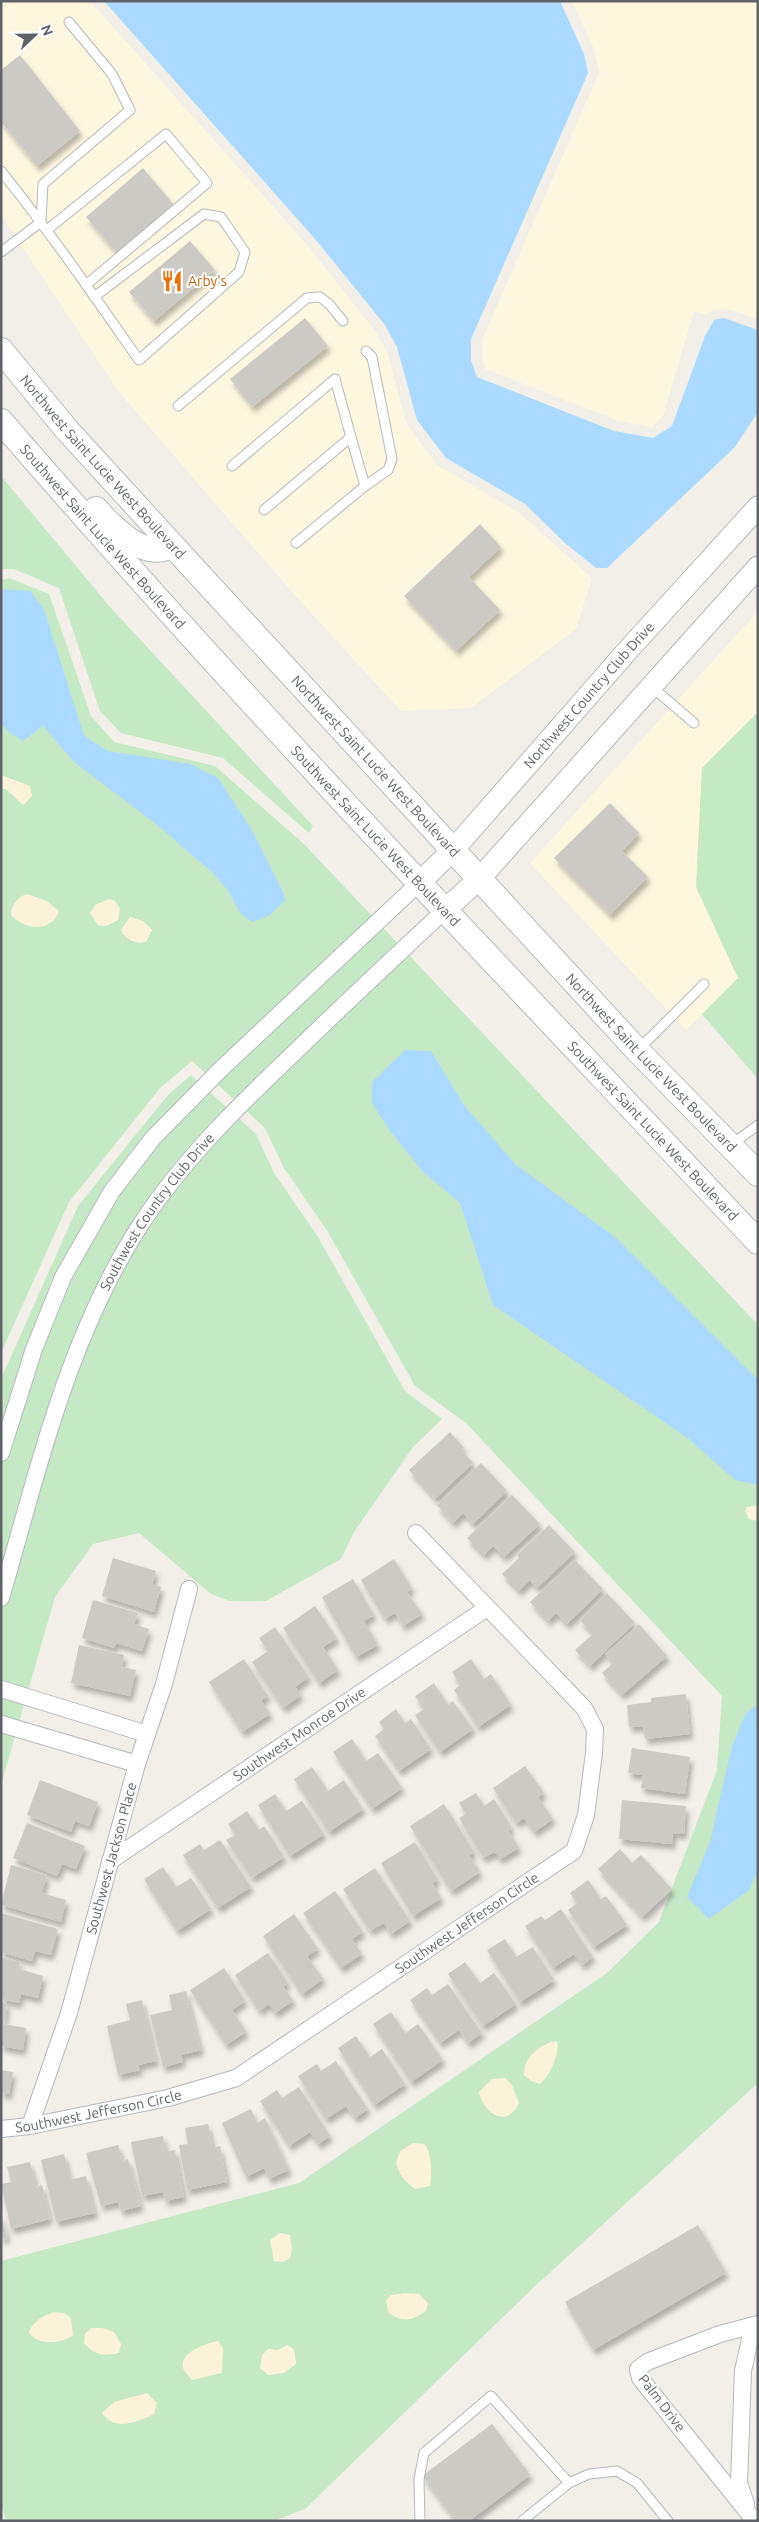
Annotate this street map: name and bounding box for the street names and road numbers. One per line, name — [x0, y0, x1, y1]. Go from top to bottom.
street label: Northwest Saint Lucie West Boulevard — [17, 372, 189, 562]
street label: Southwest Saint Lucie West Boulevard — [17, 441, 189, 632]
street label: Northwest Country Club Drive — [520, 619, 657, 771]
street label: Northwest Saint Lucie West Boulevard — [288, 672, 463, 860]
street label: Southwest Saint Lucie West Boulevard — [288, 742, 463, 929]
street label: Northwest Saint Lucie West Boulevard — [563, 970, 740, 1155]
street label: Southwest Saint Lucie West Boulevard — [565, 1038, 741, 1224]
street label: Southwest Country Club Drive — [97, 1130, 217, 1293]
street label: Southwest Monroe Drive — [230, 1684, 369, 1784]
street label: Southwest Jackson Place — [83, 1780, 140, 1936]
street label: Southwest Jefferson Circle — [392, 1869, 542, 1977]
street label: Southwest Jefferson Circle — [14, 2086, 183, 2135]
street label: Palm Drive — [635, 2371, 689, 2435]

